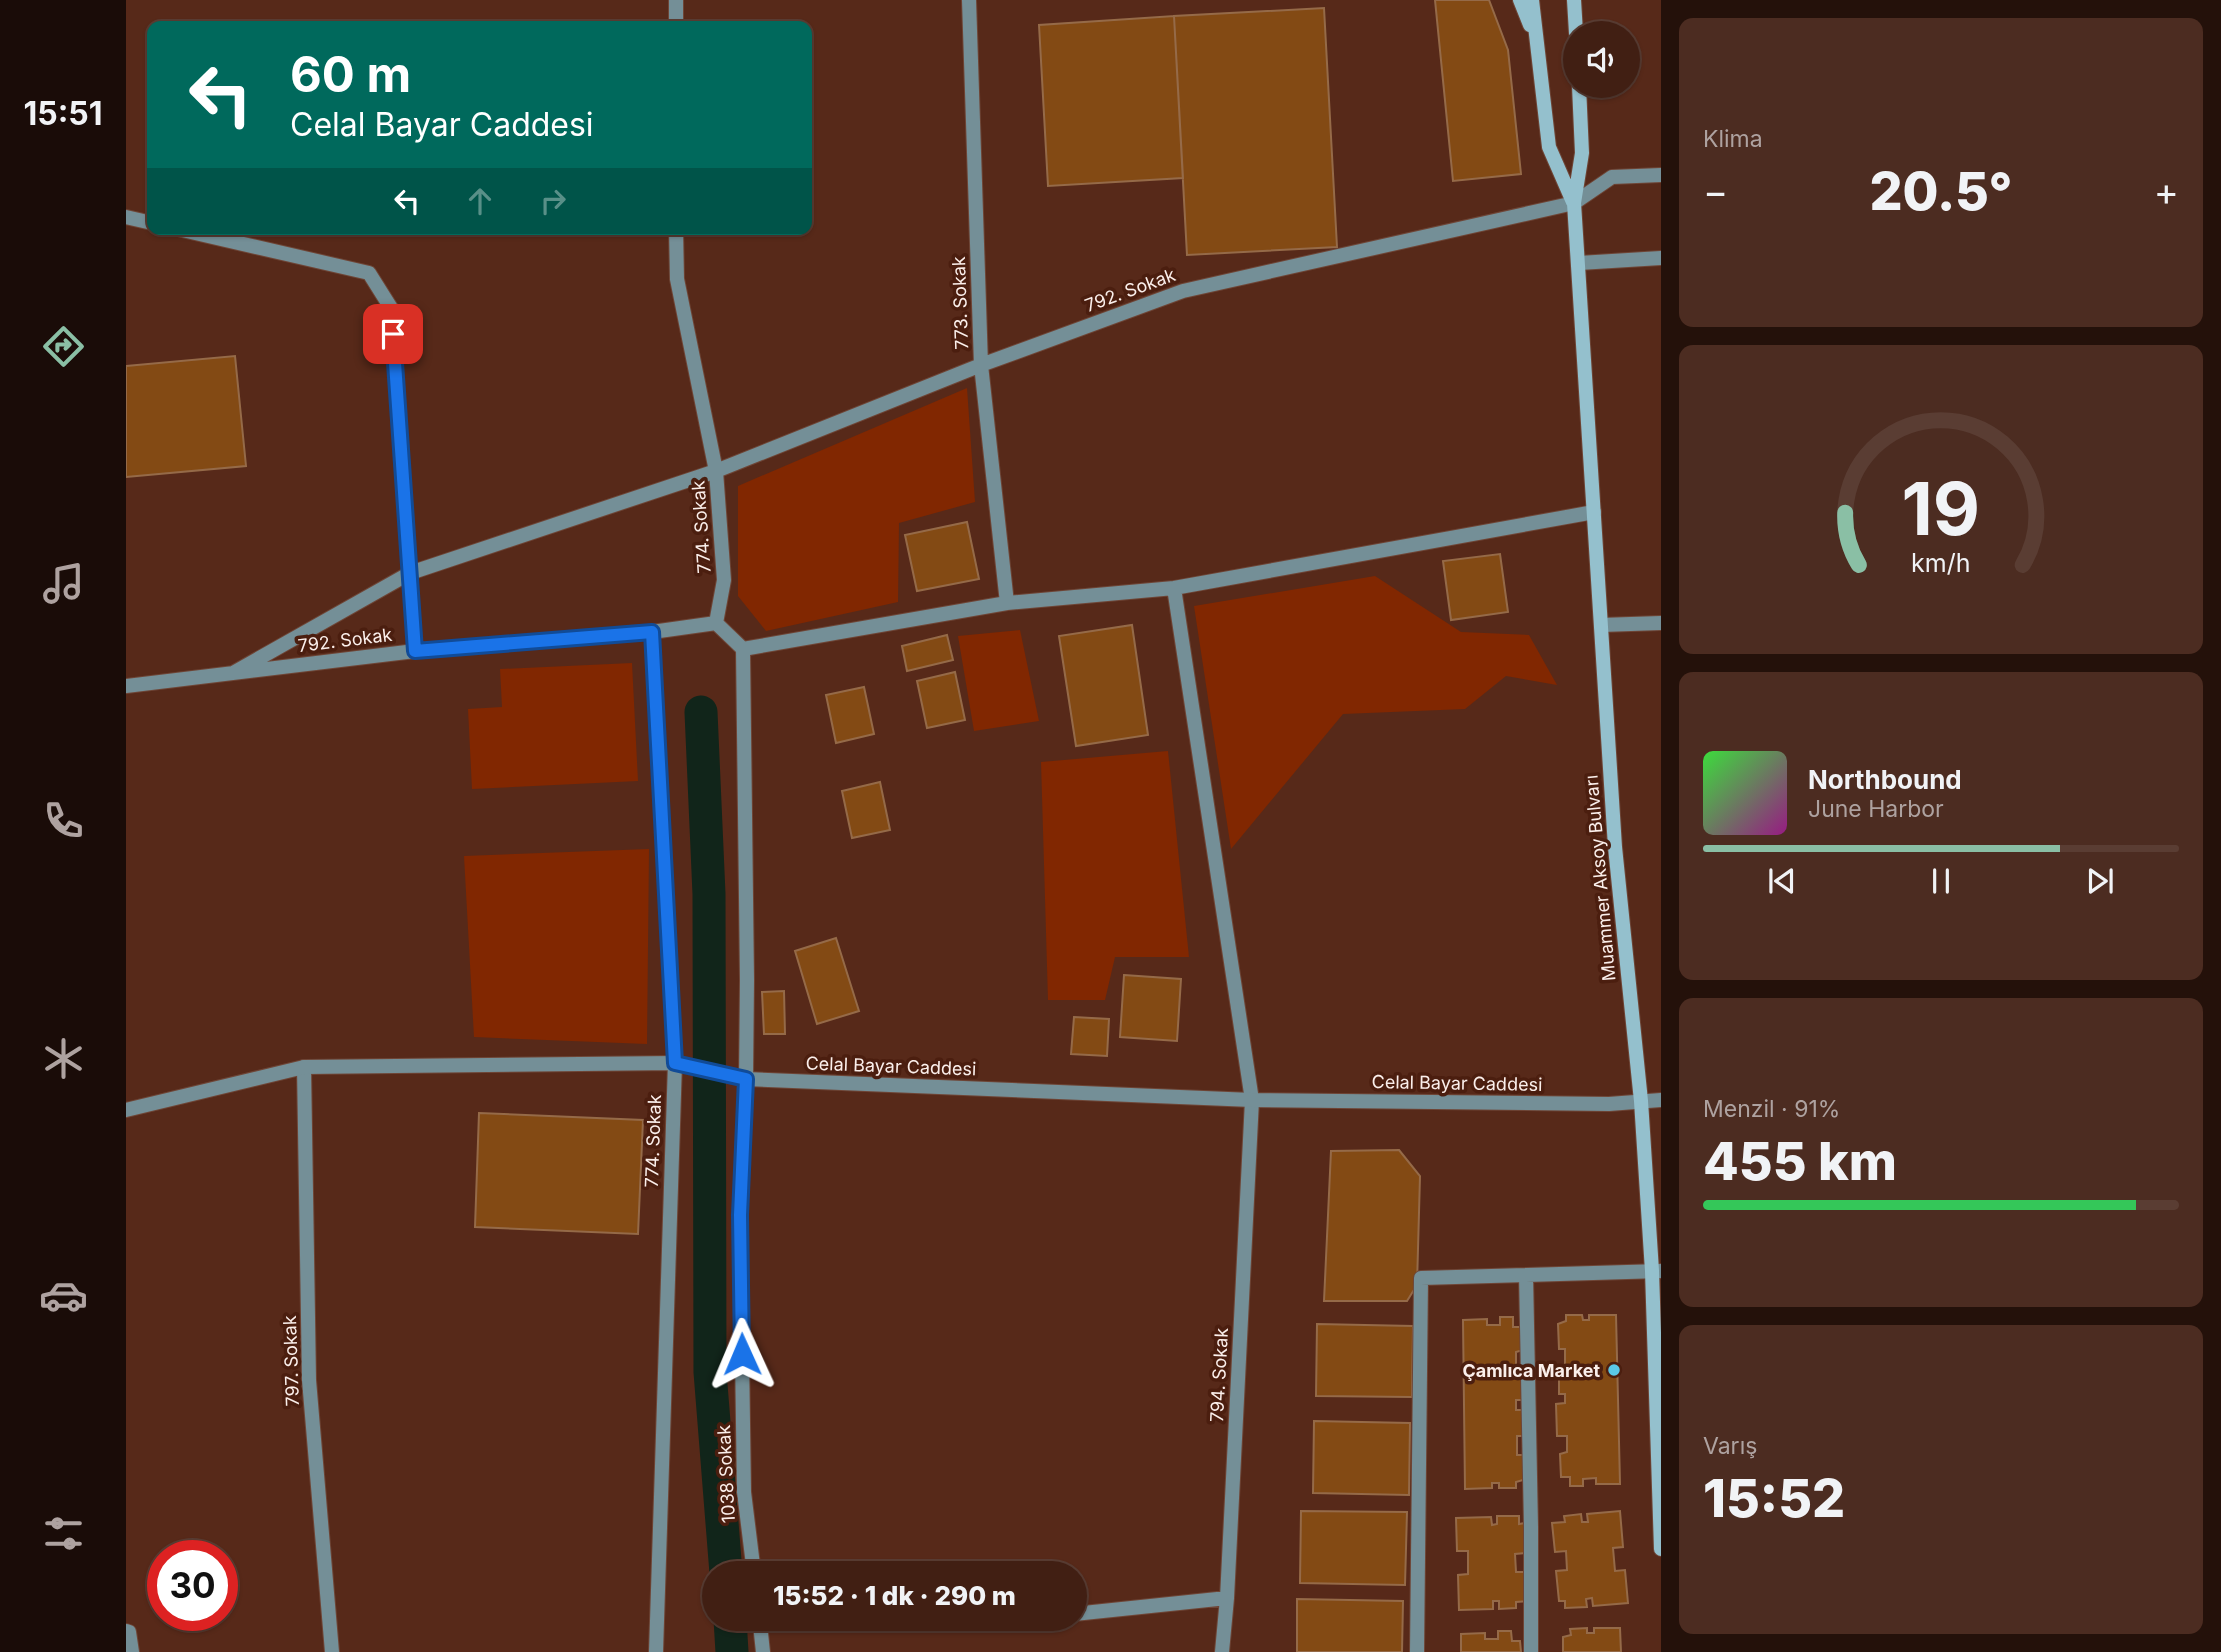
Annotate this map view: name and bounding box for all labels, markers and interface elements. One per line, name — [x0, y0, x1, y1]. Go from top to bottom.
map controls — [1563, 21, 1640, 98]
button: sound — [1563, 21, 1640, 98]
text: 60 m — [290, 45, 411, 104]
icon: left — [175, 49, 266, 140]
text: 15:51 — [23, 94, 103, 133]
text: Celal Bayar Caddesi — [290, 105, 594, 144]
text: Klima — [1703, 125, 1763, 153]
text: 20.5° — [1869, 160, 2013, 223]
text: − — [1703, 168, 1728, 214]
text: + — [2154, 168, 2179, 214]
icon: left — [388, 182, 426, 220]
icon: ahead — [461, 182, 499, 220]
icon: right — [534, 182, 572, 220]
street label: 773. Sokak — [948, 256, 972, 350]
street label: 792. Sokak — [1082, 264, 1178, 316]
pin — [363, 304, 423, 364]
icon: arrive — [374, 315, 412, 353]
icon: directions — [39, 322, 88, 371]
text: 19 — [1902, 465, 1980, 554]
street label: 774. Sokak — [687, 480, 715, 574]
text: km/h — [1911, 548, 1971, 578]
icon: music — [39, 559, 88, 608]
street label: 792. Sokak — [297, 624, 393, 656]
text: Northbound — [1808, 764, 1962, 795]
street label: Muammer Aksoy Bulvarı — [1581, 774, 1619, 982]
text: June Harbor — [1808, 795, 1944, 823]
icon: phone — [39, 796, 88, 845]
icon: previous — [1763, 862, 1801, 900]
icon: pause — [1922, 862, 1960, 900]
icon: next — [2081, 862, 2119, 900]
icon: climate — [39, 1034, 88, 1083]
street label: Celal Bayar Caddesi — [805, 1053, 977, 1079]
street label: Celal Bayar Caddesi — [1371, 1071, 1543, 1095]
street label: 774. Sokak — [641, 1094, 665, 1188]
text: Menzil · 91% — [1703, 1095, 1840, 1123]
text: 455 km — [1703, 1130, 1897, 1193]
icon: car — [39, 1271, 88, 1320]
street label: 797. Sokak — [279, 1315, 303, 1407]
position arrow — [705, 1317, 779, 1391]
street label: 794. Sokak — [1206, 1327, 1232, 1423]
place label: Çamlıca Market — [1462, 1360, 1600, 1381]
marker: Çamlıca Market — [1606, 1362, 1622, 1378]
street label: 1038 Sokak — [713, 1424, 739, 1524]
text: Varış — [1703, 1432, 1757, 1460]
text: 15:52 — [1703, 1467, 1845, 1530]
icon: filters — [39, 1509, 88, 1558]
speed limit sign: 30 — [147, 1540, 238, 1631]
text: 15:52 · 1 dk · 290 m — [773, 1580, 1016, 1611]

